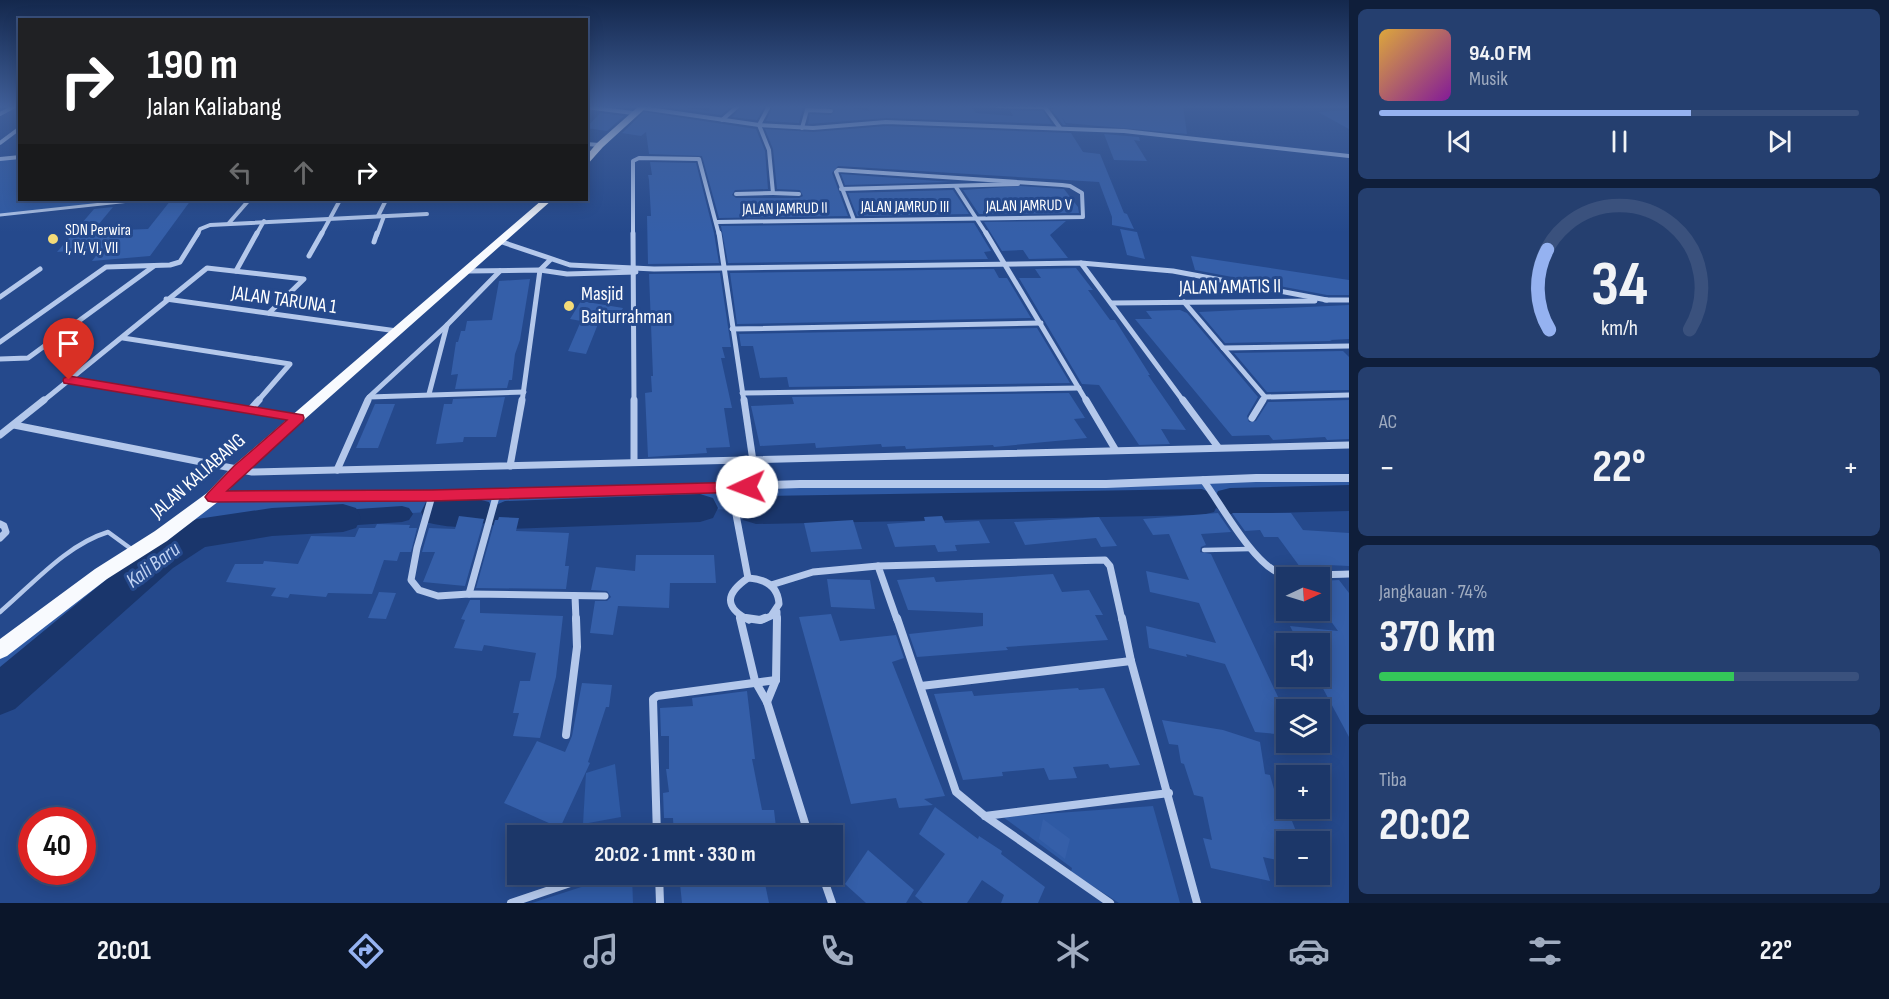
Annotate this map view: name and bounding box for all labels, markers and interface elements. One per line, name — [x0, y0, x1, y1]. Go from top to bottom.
text: 190 m — [147, 40, 238, 91]
text: 94.0 FM — [1469, 40, 1531, 67]
icon: right — [48, 42, 126, 120]
text: Musik — [1469, 67, 1508, 91]
text: Jalan Kaliabang — [147, 91, 282, 123]
icon: previous — [1443, 125, 1476, 158]
icon: pause — [1603, 125, 1636, 158]
icon: next — [1763, 125, 1796, 158]
icon: left — [224, 156, 257, 189]
icon: ahead — [287, 156, 320, 189]
icon: right — [350, 156, 383, 189]
street label: JALAN JAMRUD V — [985, 196, 1073, 216]
street label: JALAN JAMRUD III — [860, 198, 949, 217]
street label: JALAN JAMRUD II — [741, 199, 828, 219]
place label: SDN Perwira I, IV, VI, VII — [65, 221, 131, 258]
marker: SDN Perwira I, IV, VI, VII — [46, 232, 60, 246]
text: 34 — [1590, 248, 1648, 323]
street label: JALAN AMATIS II — [1178, 274, 1281, 300]
street label: JALAN TARUNA 1 — [229, 281, 338, 319]
place label: Masjid Baiturrahman — [581, 282, 672, 329]
marker: Masjid Baiturrahman — [562, 299, 576, 313]
text: km/h — [1600, 316, 1638, 341]
pin — [43, 318, 94, 380]
icon: arrive — [52, 327, 85, 360]
text: AC — [1379, 410, 1397, 434]
street label: JALAN KALIABANG — [145, 428, 250, 524]
text: 22° — [1592, 440, 1646, 495]
text: − — [1379, 448, 1395, 488]
text: + — [1843, 448, 1859, 488]
position arrow — [715, 455, 779, 519]
water label: Kali Baru — [121, 536, 185, 593]
north arrow — [1276, 567, 1330, 621]
map controls — [1276, 567, 1330, 885]
text: Jangkauan · 74% — [1379, 580, 1487, 604]
text: 370 km — [1379, 610, 1496, 665]
button: sound — [1276, 633, 1330, 687]
button: layers — [1276, 699, 1330, 753]
button: + — [1276, 765, 1330, 819]
text: Tiba — [1379, 768, 1407, 792]
text: 20:02 — [1379, 798, 1471, 853]
speed limit sign: 40 — [18, 807, 96, 885]
button: − — [1276, 831, 1330, 885]
text: 20:02 · 1 mnt · 330 m — [594, 841, 756, 868]
icon: directions — [345, 930, 387, 972]
icon: music — [580, 930, 622, 972]
icon: phone — [816, 930, 858, 972]
icon: climate — [1052, 930, 1094, 972]
icon: car — [1288, 930, 1330, 972]
icon: filters — [1524, 930, 1566, 972]
text: 20:01 — [97, 935, 151, 967]
text: 22° — [1760, 935, 1792, 967]

